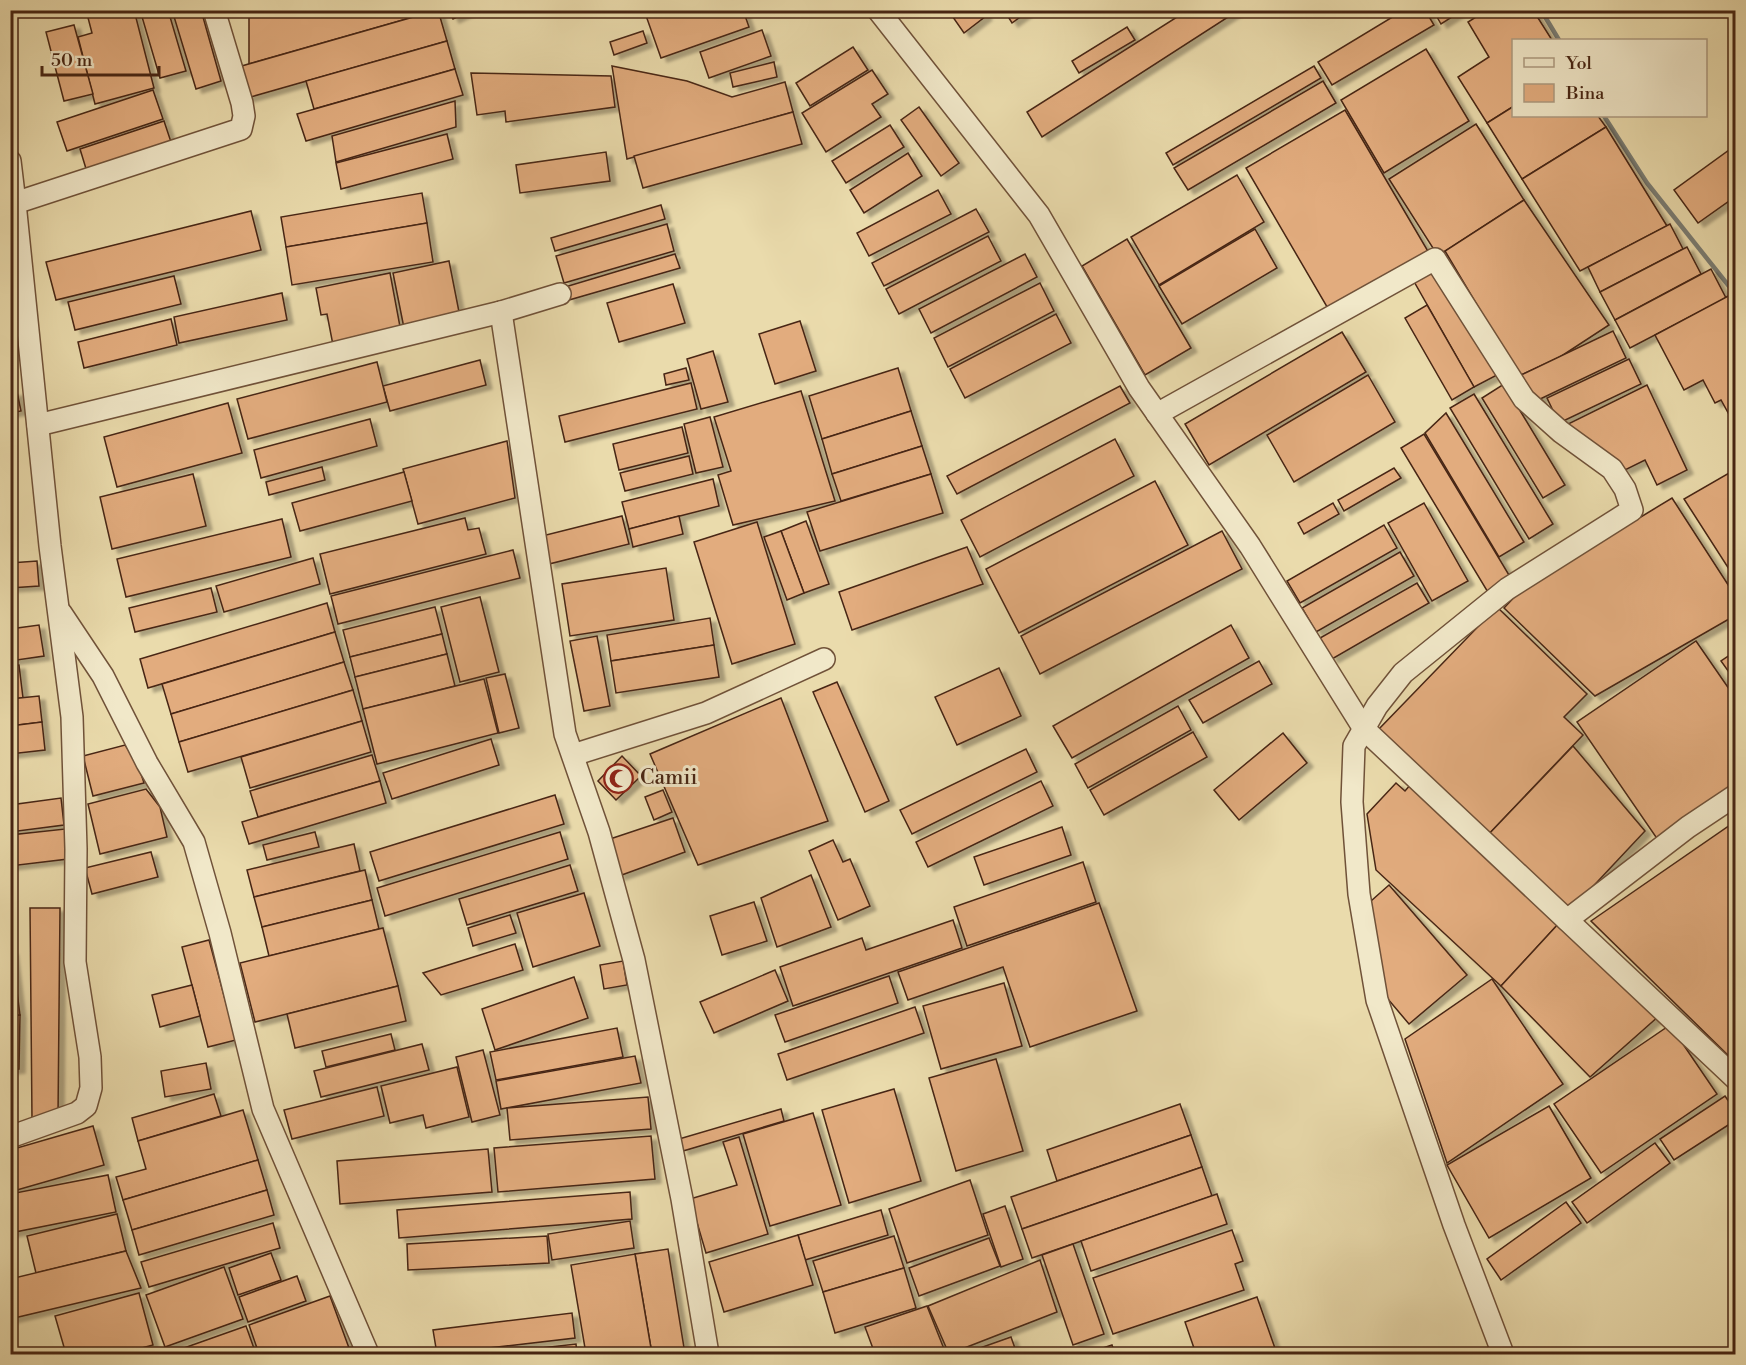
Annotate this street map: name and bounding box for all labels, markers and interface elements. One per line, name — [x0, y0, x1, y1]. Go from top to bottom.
scale bar — [42, 39, 159, 77]
legend — [1512, 39, 1707, 117]
text: 50 m — [51, 49, 93, 72]
text: Yol — [1565, 52, 1593, 75]
text: Bina — [1565, 82, 1605, 105]
mosque icon: Camii — [603, 762, 635, 794]
place label: Camii — [640, 765, 697, 791]

